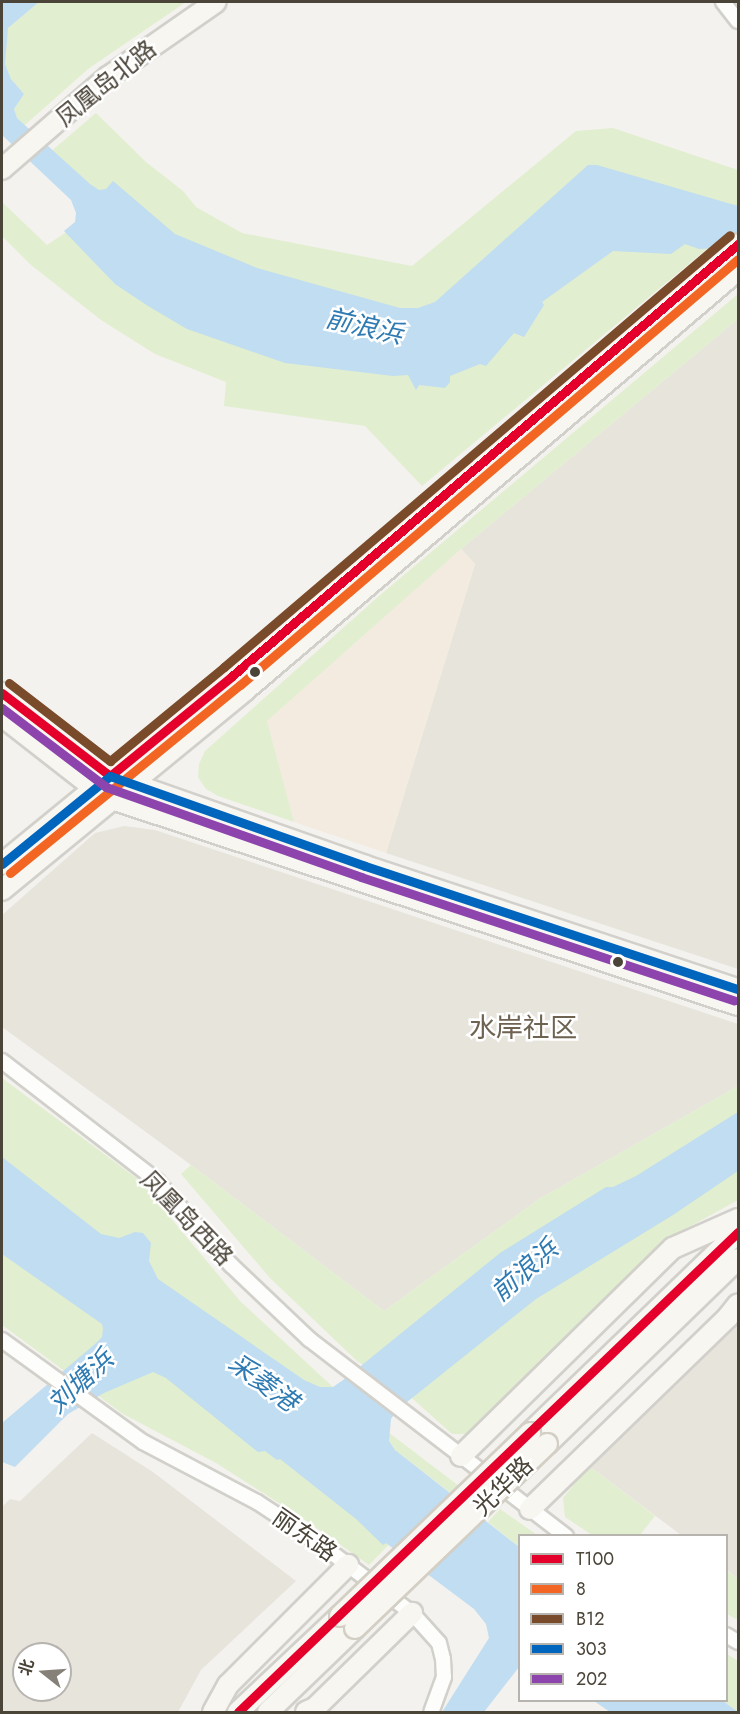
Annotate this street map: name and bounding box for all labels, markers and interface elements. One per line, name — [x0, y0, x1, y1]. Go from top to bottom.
street label: 凤凰岛北路 — [50, 34, 162, 132]
water label: 前浪浜 — [322, 303, 406, 351]
unlabelled marker — [249, 666, 261, 678]
unlabelled marker — [612, 956, 624, 968]
district label: 水岸社区 — [469, 1012, 577, 1044]
street label: 凤凰岛西路 — [135, 1165, 239, 1271]
water label: 前浪浜 — [485, 1234, 565, 1308]
water label: 刘塘浜 — [42, 1344, 120, 1420]
water label: 采菱港 — [222, 1347, 304, 1419]
street label: 光华路 — [467, 1451, 539, 1521]
street label: 丽东路 — [267, 1503, 343, 1567]
legend — [518, 1534, 728, 1702]
text: T100 — [576, 1546, 614, 1572]
text: 8 — [576, 1576, 586, 1602]
text: B12 — [576, 1606, 604, 1632]
text: 303 — [576, 1636, 606, 1662]
north arrow — [12, 1642, 72, 1702]
text: 北 — [13, 1656, 40, 1678]
text: 202 — [576, 1666, 607, 1692]

